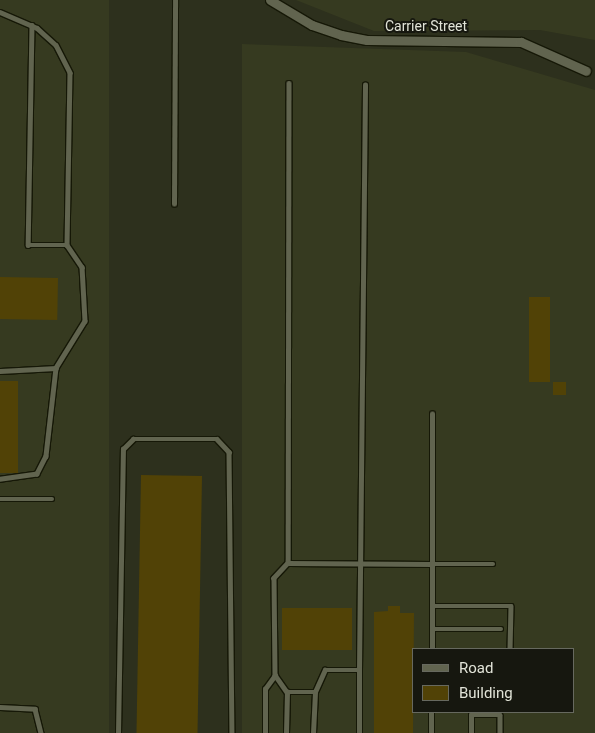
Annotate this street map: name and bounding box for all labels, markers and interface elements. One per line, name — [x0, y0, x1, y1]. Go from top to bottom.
street label: Carrier Street — [385, 18, 467, 34]
legend — [412, 648, 575, 713]
text: Road — [459, 659, 493, 677]
text: Building — [459, 684, 513, 702]

